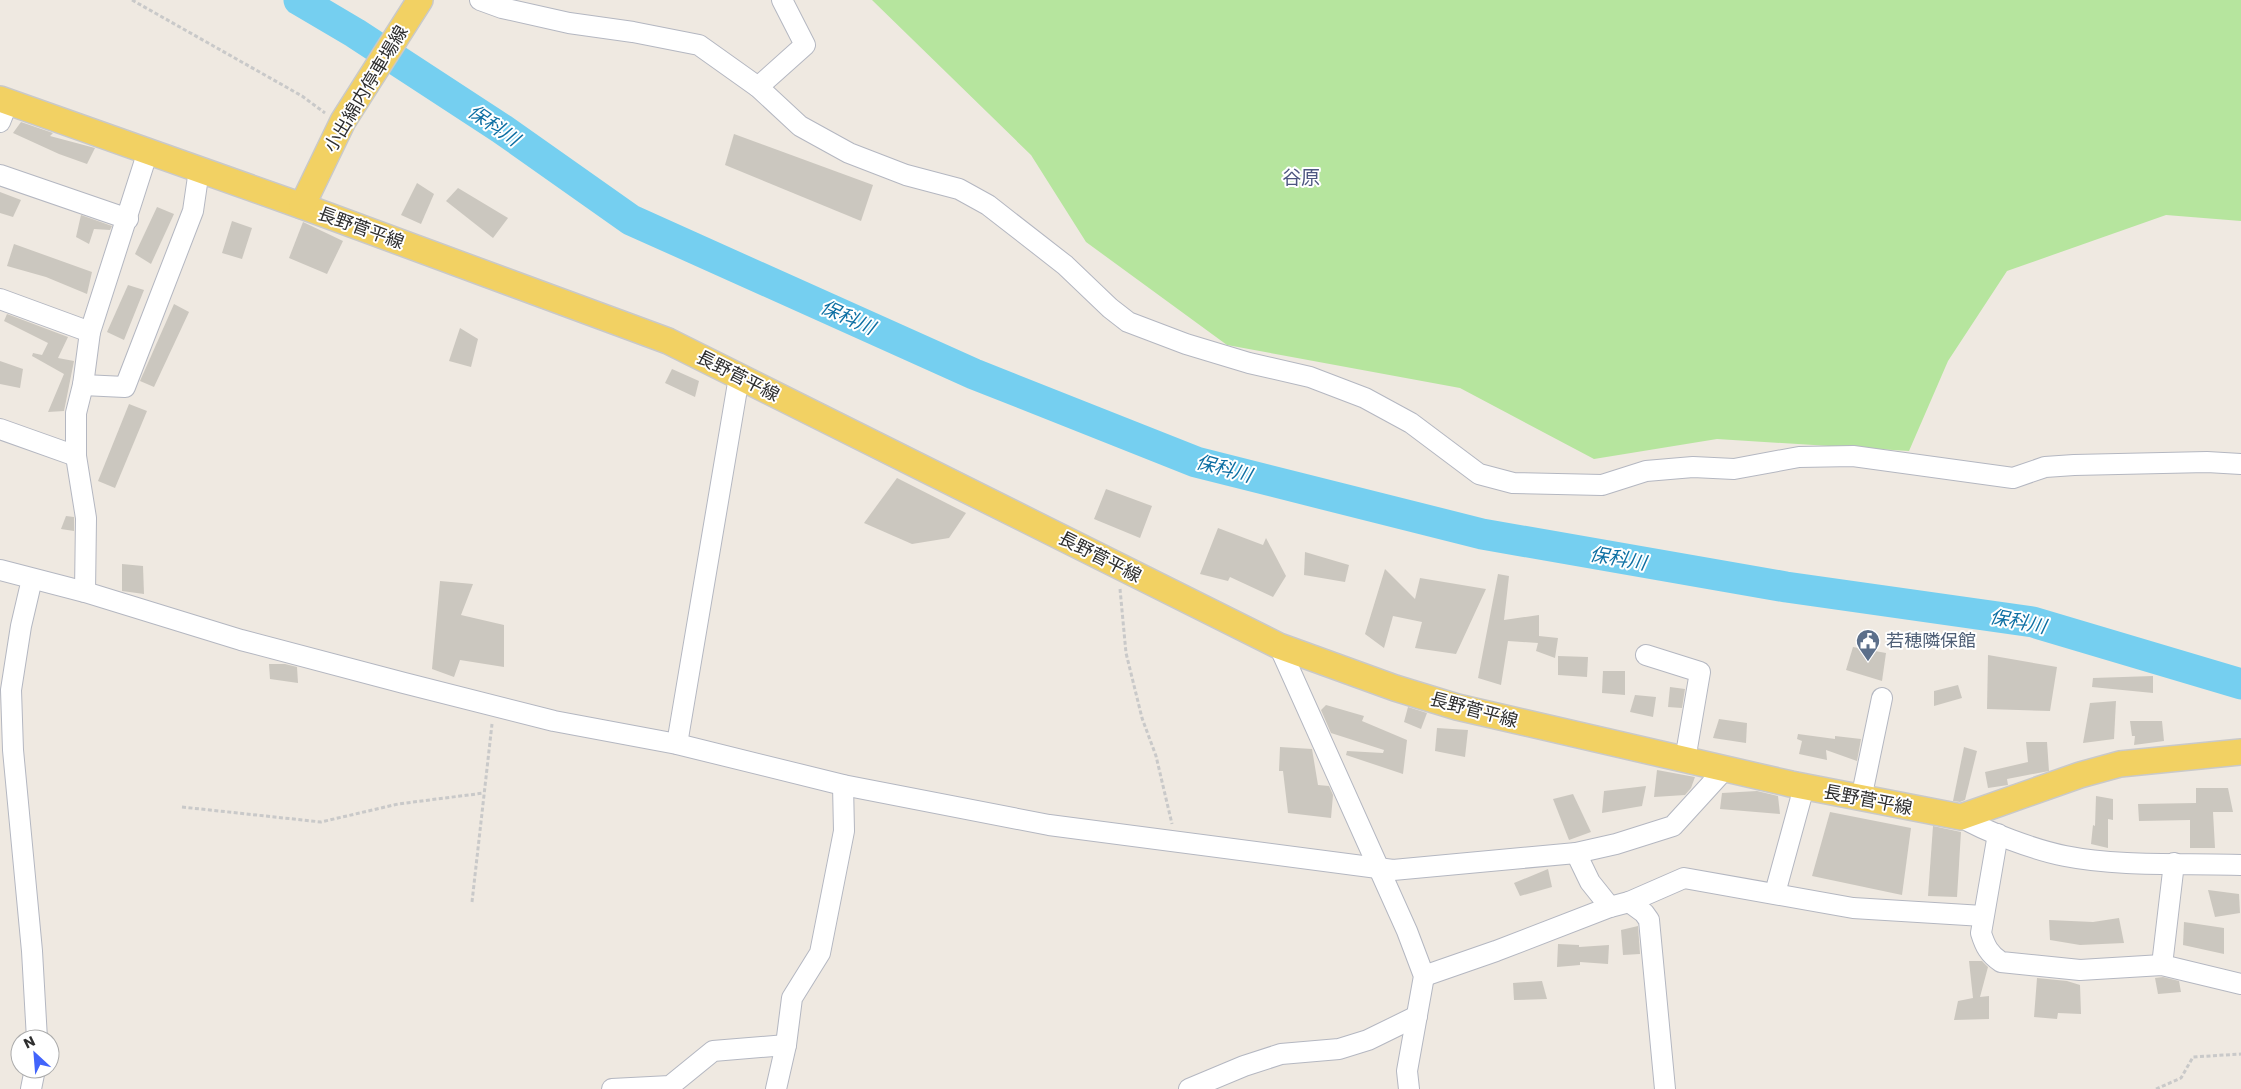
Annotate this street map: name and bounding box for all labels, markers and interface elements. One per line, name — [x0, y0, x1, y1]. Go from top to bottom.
street label: 小出綿内停車場線 — [318, 21, 413, 157]
water label: 保科川 — [463, 98, 527, 154]
district label: 谷原 — [1282, 164, 1320, 191]
street label: 長野菅平線 — [315, 200, 408, 255]
water label: 保科川 — [816, 294, 881, 342]
street label: 長野菅平線 — [692, 344, 784, 407]
water label: 保科川 — [1193, 448, 1257, 489]
street label: 長野菅平線 — [1054, 525, 1146, 588]
water label: 保科川 — [1587, 540, 1650, 577]
water label: 保科川 — [1987, 603, 2050, 641]
public building icon: 若穂隣保館 — [1855, 628, 1881, 662]
place label: 若穂隣保館 — [1886, 628, 1976, 653]
street label: 長野菅平線 — [1427, 686, 1521, 733]
street label: 長野菅平線 — [1822, 779, 1915, 820]
north arrow — [10, 1029, 60, 1079]
text: N — [20, 1031, 38, 1054]

